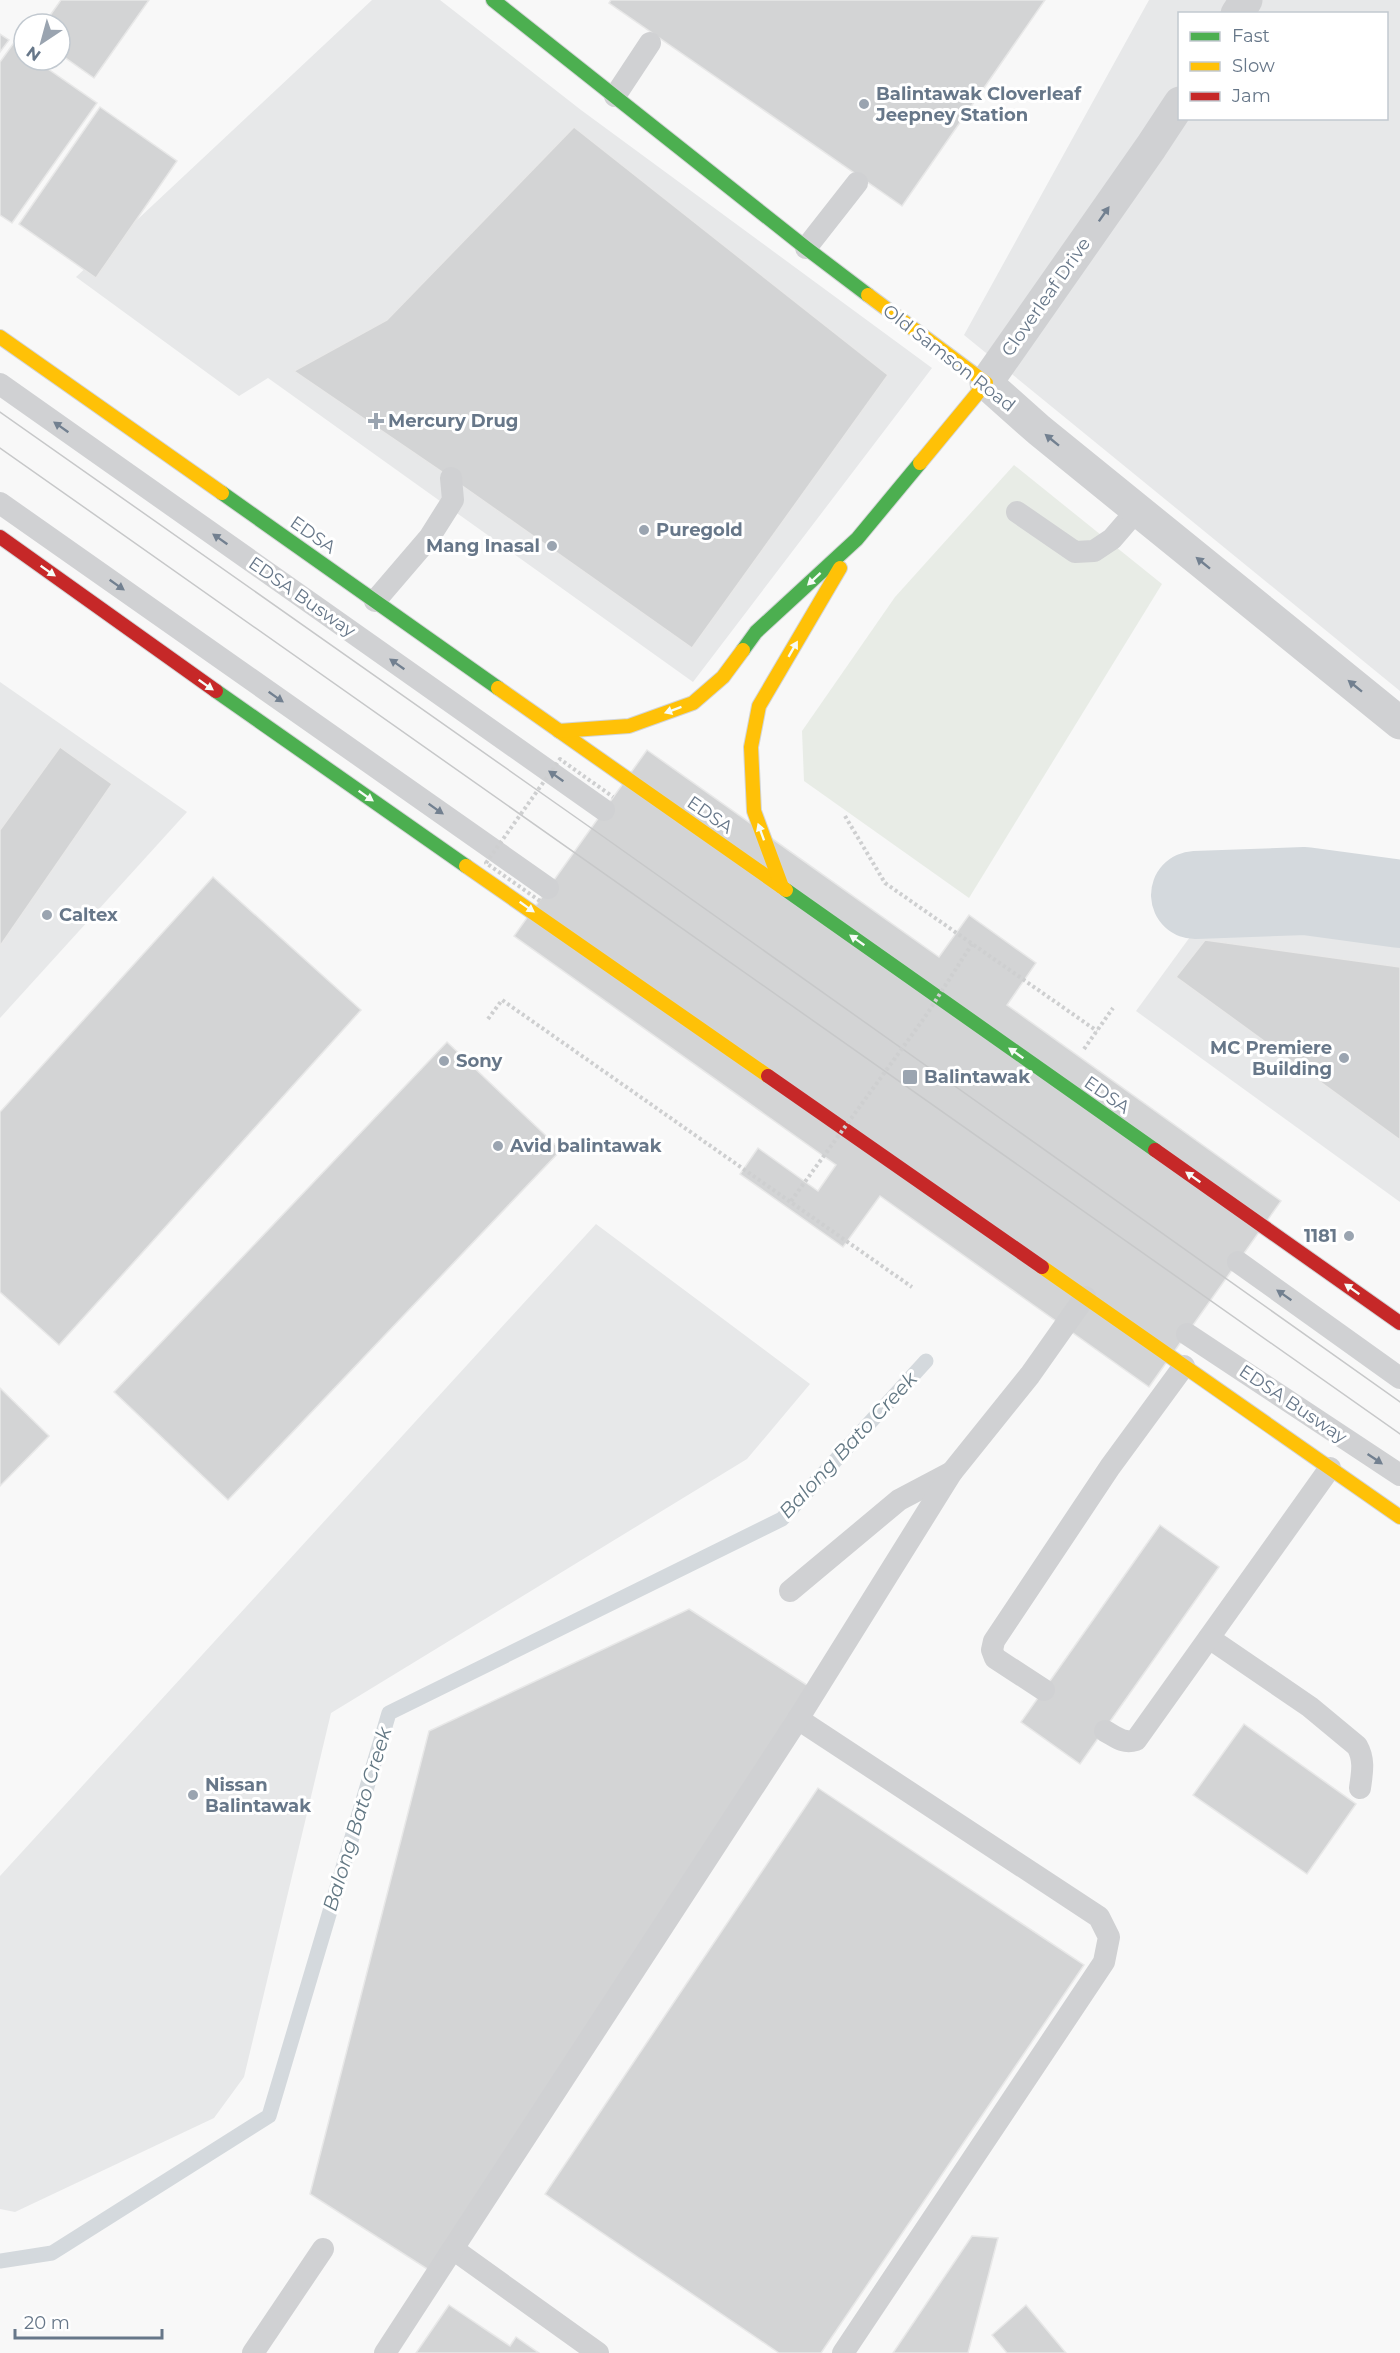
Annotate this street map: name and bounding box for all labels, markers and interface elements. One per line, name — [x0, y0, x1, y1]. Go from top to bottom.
north arrow — [12, 12, 72, 72]
legend — [1178, 12, 1388, 120]
text: Fast — [1232, 25, 1270, 47]
text: N — [23, 42, 44, 65]
text: Slow — [1232, 55, 1275, 77]
place label: Balintawak Cloverleaf Jeepney Station — [875, 83, 1082, 126]
text: Jam — [1231, 85, 1271, 107]
marker: Balintawak Cloverleaf Jeepney Station — [857, 97, 871, 111]
one-way arrow — [1098, 207, 1110, 223]
street label: Cloverleaf Drive — [997, 233, 1095, 361]
street label: Old Samson Road — [879, 300, 1019, 416]
place label: Mercury Drug — [388, 410, 518, 432]
marker: Mercury Drug — [369, 414, 383, 428]
one-way arrow — [53, 421, 69, 433]
one-way arrow — [1045, 434, 1060, 447]
street label: EDSA — [286, 511, 340, 559]
place label: Puregold — [656, 519, 743, 541]
marker: Puregold — [637, 523, 651, 537]
one-way arrow — [213, 533, 229, 545]
place label: Mang Inasal — [426, 535, 540, 557]
marker: Mang Inasal — [545, 539, 559, 553]
street label: EDSA Busway — [244, 552, 360, 642]
one-way arrow — [1195, 557, 1211, 570]
one-way arrow — [40, 565, 56, 576]
one-way arrow — [807, 572, 822, 585]
one-way arrow — [108, 579, 124, 591]
one-way arrow — [788, 640, 798, 657]
one-way arrow — [389, 658, 405, 670]
one-way arrow — [198, 679, 214, 690]
one-way arrow — [1347, 681, 1362, 693]
one-way arrow — [268, 691, 284, 703]
one-way arrow — [664, 705, 682, 715]
one-way arrow — [549, 770, 565, 782]
one-way arrow — [358, 790, 374, 802]
street label: EDSA — [683, 791, 737, 839]
one-way arrow — [427, 803, 443, 815]
one-way arrow — [756, 823, 766, 841]
one-way arrow — [518, 901, 534, 913]
place label: Caltex — [59, 904, 118, 926]
marker: Caltex — [40, 908, 54, 922]
one-way arrow — [849, 934, 865, 946]
place label: MC Premiere Building — [1210, 1037, 1332, 1080]
one-way arrow — [1008, 1048, 1024, 1059]
place label: Sony — [456, 1050, 503, 1072]
marker: MC Premiere Building — [1337, 1051, 1351, 1065]
marker: Sony — [437, 1054, 451, 1068]
place label: Balintawak — [924, 1066, 1030, 1088]
marker: Balintawak — [901, 1068, 919, 1086]
street label: EDSA — [1080, 1071, 1134, 1119]
place label: Avid balintawak — [509, 1135, 662, 1157]
marker: Avid balintawak — [491, 1139, 505, 1153]
one-way arrow — [1185, 1171, 1201, 1183]
place label: 1181 — [1304, 1225, 1337, 1247]
marker: 1181 — [1342, 1229, 1356, 1243]
one-way arrow — [1345, 1283, 1361, 1295]
one-way arrow — [1276, 1290, 1292, 1301]
street label: EDSA Busway — [1235, 1360, 1351, 1448]
water label: Balong Bato Creek — [774, 1366, 923, 1523]
one-way arrow — [1367, 1453, 1383, 1465]
water label: Balong Bato Creek — [318, 1723, 397, 1914]
place label: Nissan Balintawak — [205, 1774, 311, 1817]
marker: Nissan Balintawak — [186, 1788, 200, 1802]
scale bar — [15, 2302, 162, 2340]
text: 20 m — [24, 2312, 70, 2334]

